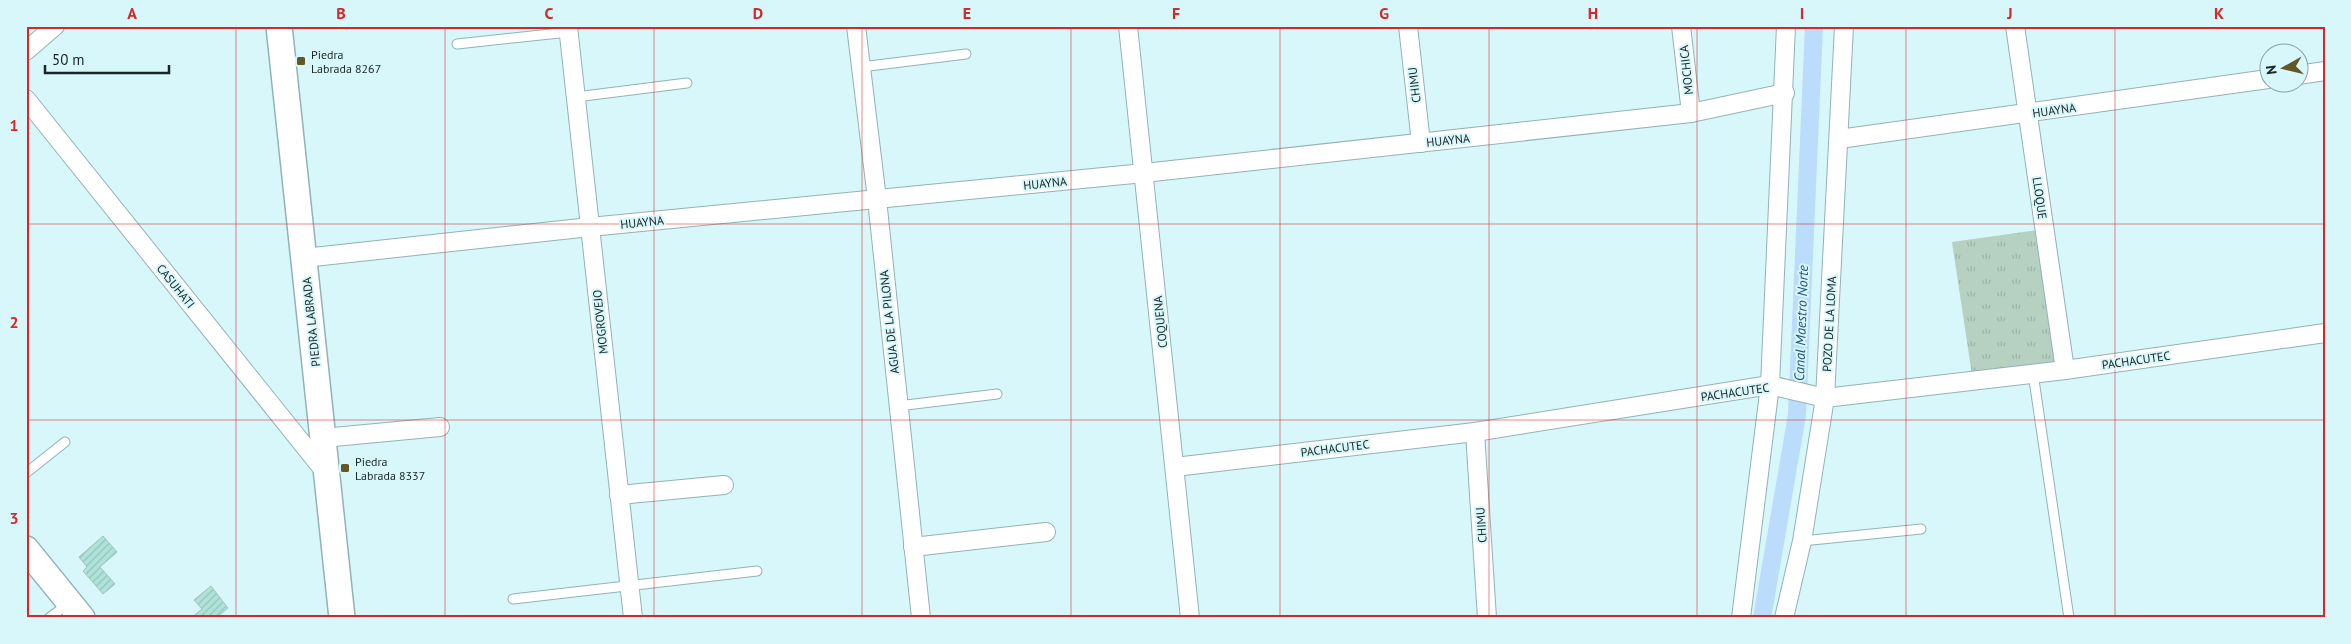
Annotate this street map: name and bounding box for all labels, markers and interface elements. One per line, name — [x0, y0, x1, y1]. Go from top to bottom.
text: A — [127, 3, 137, 23]
text: B — [336, 3, 346, 23]
text: C — [545, 3, 554, 23]
text: D — [753, 3, 763, 23]
text: E — [963, 3, 971, 23]
text: F — [1172, 3, 1180, 23]
text: G — [1379, 3, 1389, 23]
text: H — [1588, 3, 1598, 23]
text: I — [1800, 3, 1804, 23]
text: J — [2006, 3, 2013, 23]
text: K — [2214, 3, 2224, 23]
scale bar — [45, 42, 169, 74]
north arrow — [2258, 42, 2308, 92]
street label: MOCHICA — [1676, 45, 1696, 95]
place label: Piedra Labrada 8267 — [311, 47, 381, 76]
text: 50 m — [52, 50, 85, 69]
marker: Piedra Labrada 8267 — [295, 55, 307, 67]
text: N — [2262, 64, 2281, 76]
street label: CHIMU — [1404, 66, 1424, 104]
street label: HUAYNA — [2031, 100, 2077, 120]
text: 1 — [9, 115, 19, 135]
street label: HUAYNA — [1425, 130, 1471, 150]
street label: HUAYNA — [1022, 173, 1068, 193]
street label: LLOQUE — [2030, 176, 2050, 220]
street label: HUAYNA — [619, 212, 665, 232]
street label: CASUHATI — [154, 261, 198, 311]
water label: Canal Maestro Norte — [1790, 264, 1812, 381]
street label: AGUA DE LA PILONA — [876, 269, 902, 375]
street label: POZO DE LA LOMA — [1819, 276, 1839, 372]
street label: PIEDRA LABRADA — [299, 277, 323, 367]
street label: MOGROVEJO — [589, 289, 611, 355]
street label: COQUENA — [1150, 295, 1170, 349]
text: 2 — [9, 312, 19, 332]
street label: PACHACUTEC — [2101, 348, 2171, 372]
street label: PACHACUTEC — [1700, 380, 1770, 404]
street label: PACHACUTEC — [1300, 436, 1370, 460]
place label: Piedra Labrada 8337 — [355, 454, 425, 483]
marker: Piedra Labrada 8337 — [339, 462, 351, 474]
street label: CHIMU — [1472, 507, 1490, 543]
text: 3 — [9, 508, 19, 528]

